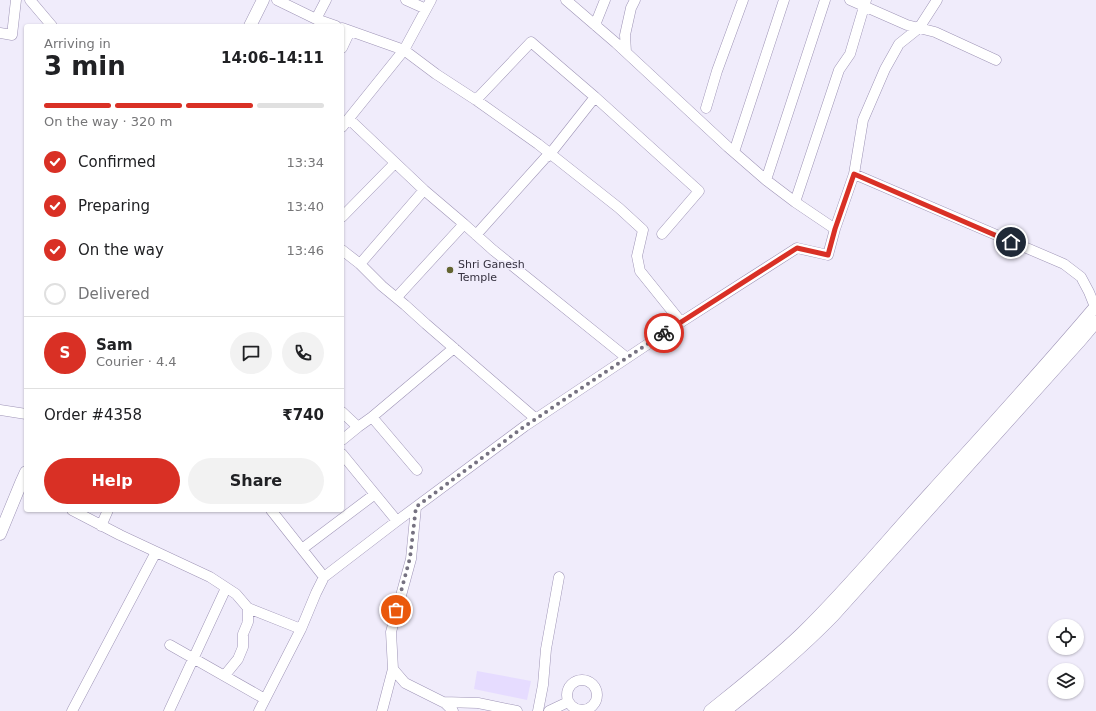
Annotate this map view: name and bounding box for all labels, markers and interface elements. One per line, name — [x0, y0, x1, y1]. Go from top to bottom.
text: Arriving in — [44, 36, 111, 51]
text: 14:06–14:11 — [221, 49, 324, 67]
text: 3 min — [44, 51, 126, 81]
text: On the way · 320 m — [44, 114, 172, 129]
icon: check — [44, 151, 66, 173]
text: Confirmed — [78, 153, 156, 171]
text: 13:34 — [287, 155, 324, 170]
icon: check — [44, 195, 66, 217]
text: Preparing — [78, 197, 150, 215]
text: 13:40 — [287, 199, 324, 214]
pin — [994, 225, 1028, 259]
icon: home — [1000, 231, 1022, 253]
icon: check — [44, 239, 66, 261]
text: On the way — [78, 241, 164, 259]
text: 13:46 — [287, 243, 324, 258]
place label: Shri Ganesh Temple — [457, 258, 525, 284]
marker: Shri Ganesh Temple — [445, 265, 455, 275]
text: Delivered — [78, 285, 150, 303]
courier — [644, 313, 684, 353]
icon: bike — [653, 322, 675, 344]
button: chat — [230, 332, 272, 374]
button: phone — [282, 332, 324, 374]
text: Sam — [96, 336, 133, 354]
text: S — [60, 344, 70, 362]
text: Courier · 4.4 — [96, 354, 177, 369]
text: Order #4358 — [44, 406, 142, 424]
text: ₹740 — [282, 406, 324, 424]
button: Help — [44, 458, 180, 504]
button: Share — [188, 458, 324, 504]
pin — [379, 593, 413, 627]
icon: bag — [385, 599, 407, 621]
map controls — [1048, 619, 1084, 699]
button: locate — [1048, 619, 1084, 655]
button: layers — [1048, 663, 1084, 699]

